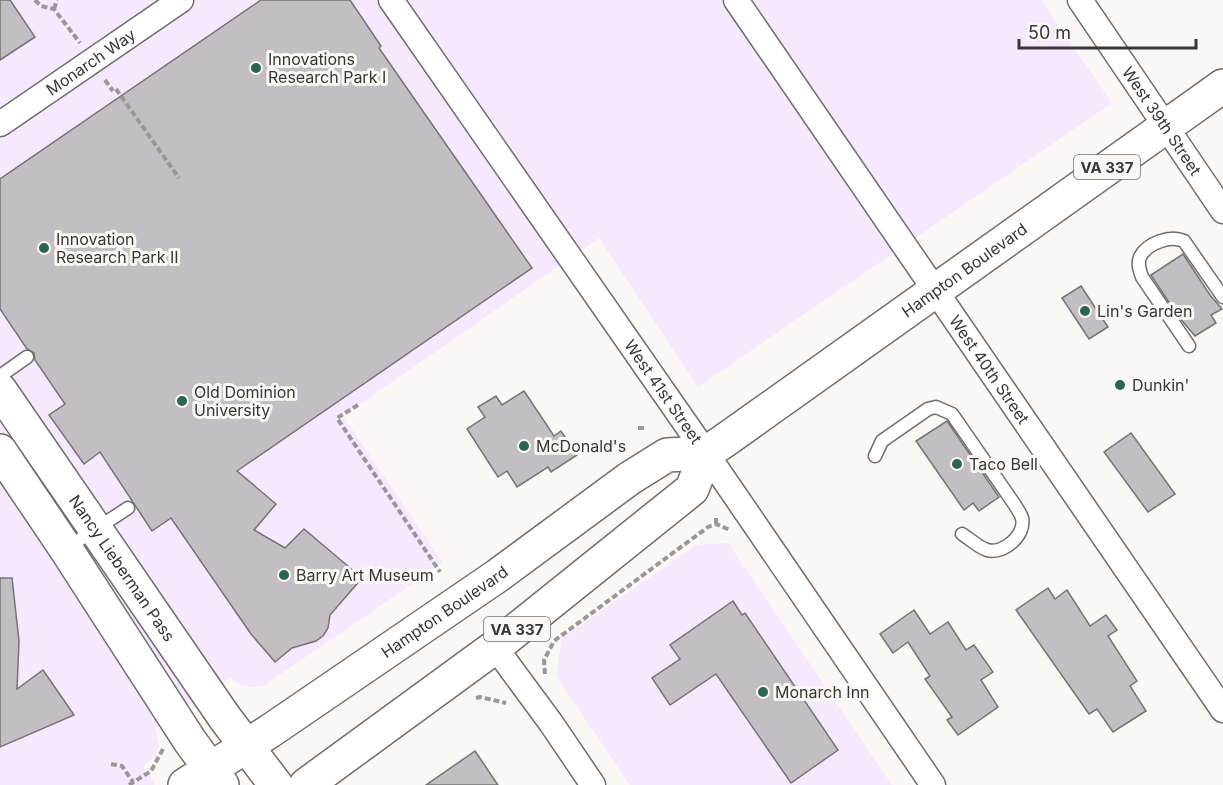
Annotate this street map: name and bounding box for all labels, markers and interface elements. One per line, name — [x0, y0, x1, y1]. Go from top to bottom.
scale bar — [1019, 12, 1196, 50]
text: 50 m — [1028, 22, 1071, 43]
street label: Monarch Way — [42, 24, 139, 99]
place label: Innovations Research Park I — [268, 49, 386, 87]
marker: Innovations Research Park I — [249, 61, 263, 75]
street label: West 39th Street — [1118, 63, 1206, 179]
road number: VA 337 — [1074, 155, 1140, 179]
street label: Hampton Boulevard — [898, 219, 1031, 321]
place label: Innovation Research Park II — [56, 229, 179, 267]
marker: Innovation Research Park II — [37, 241, 51, 255]
place label: Lin's Garden — [1097, 301, 1192, 321]
marker: Lin's Garden — [1078, 304, 1092, 318]
street label: West 40th Street — [945, 311, 1034, 428]
street label: West 41st Street — [620, 336, 706, 448]
place label: Dunkin' — [1132, 375, 1189, 395]
marker: Dunkin' — [1113, 378, 1127, 392]
place label: Old Dominion University — [194, 382, 296, 420]
marker: Old Dominion University — [175, 394, 189, 408]
place label: McDonald's — [536, 436, 626, 456]
marker: McDonald's — [517, 439, 531, 453]
place label: Taco Bell — [969, 454, 1038, 474]
marker: Taco Bell — [950, 457, 964, 471]
street label: Nancy Lieberman Pass — [65, 491, 180, 645]
street label: Hampton Boulevard — [377, 561, 512, 662]
place label: Barry Art Museum — [296, 565, 434, 585]
marker: Barry Art Museum — [277, 568, 291, 582]
road number: VA 337 — [484, 617, 550, 641]
place label: Monarch Inn — [775, 682, 870, 702]
marker: Monarch Inn — [756, 685, 770, 699]

